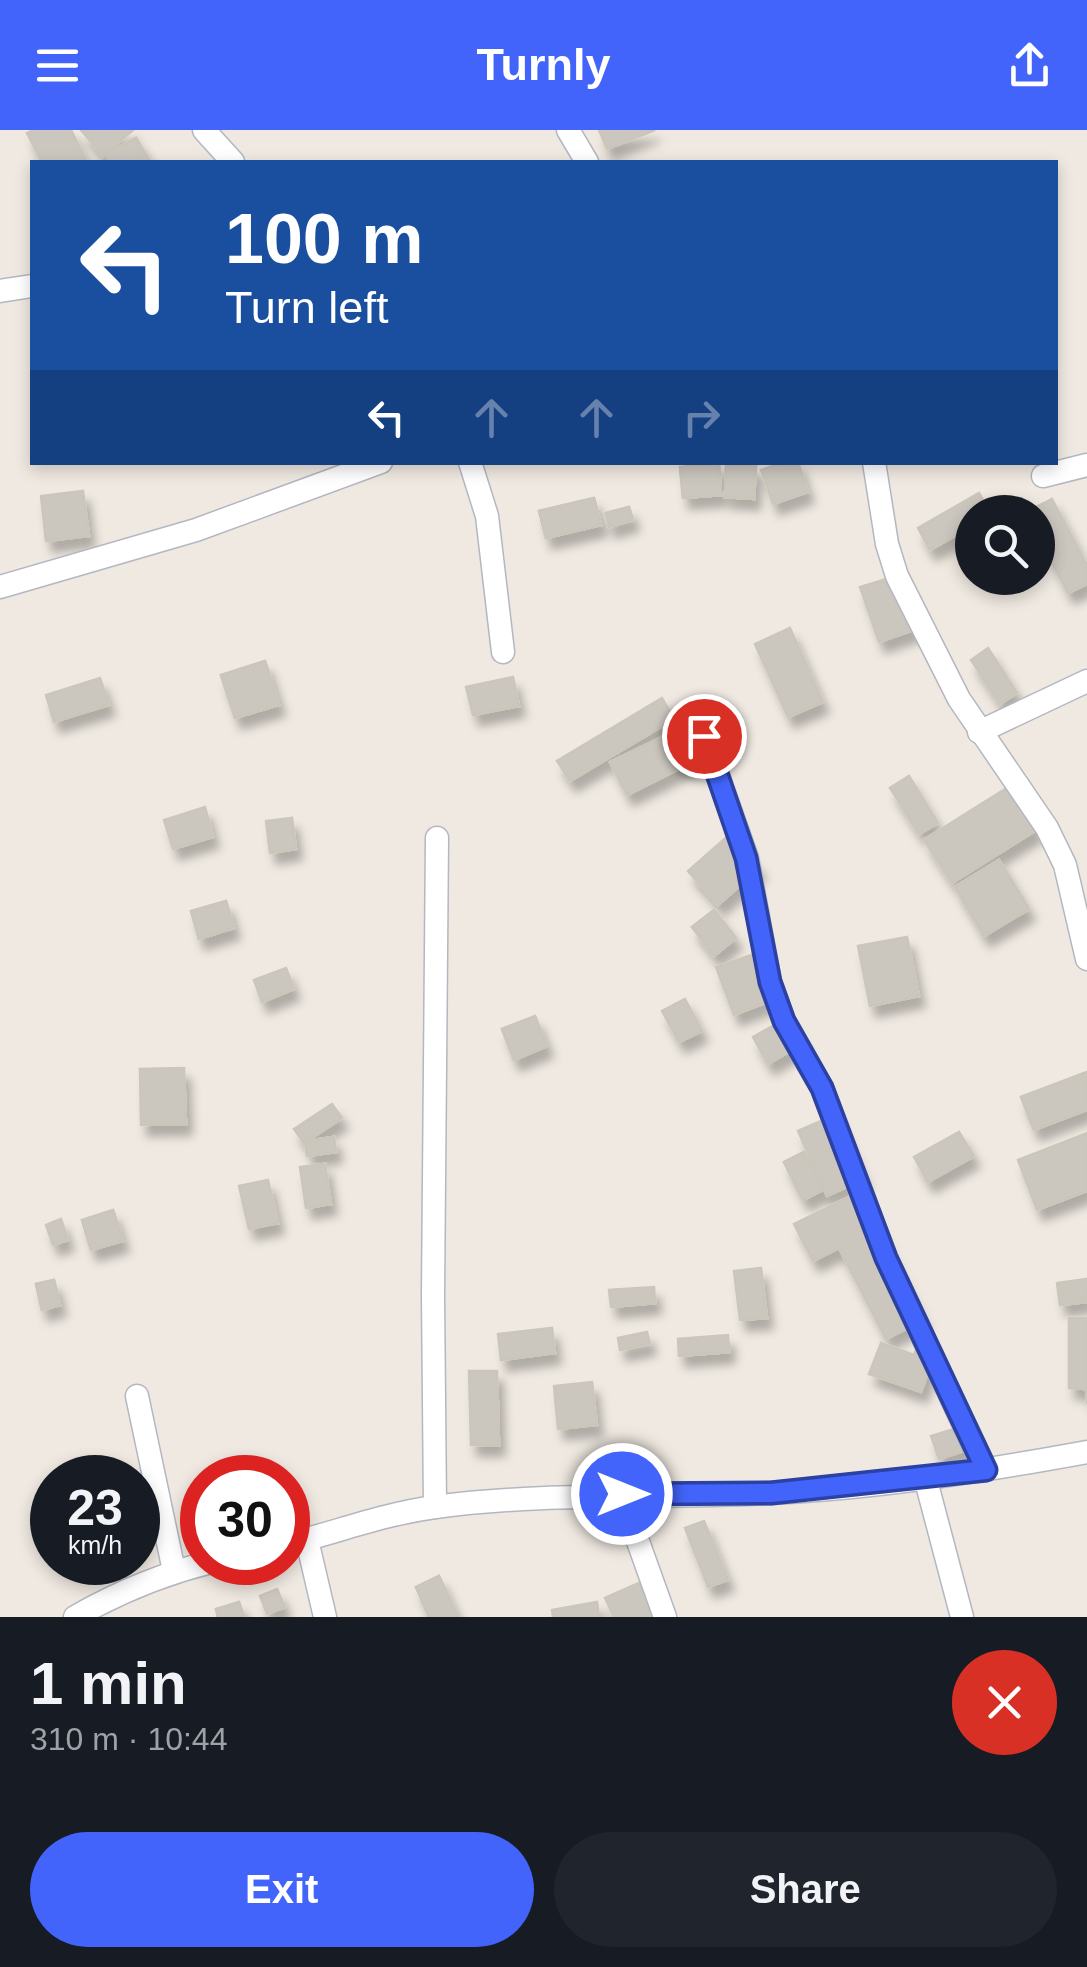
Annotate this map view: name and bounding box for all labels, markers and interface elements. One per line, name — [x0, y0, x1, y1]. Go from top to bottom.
icon: menu — [30, 38, 85, 93]
icon: share — [1002, 38, 1057, 93]
text: Turnly — [476, 39, 611, 90]
icon: left — [60, 200, 190, 330]
text: 100 m — [225, 200, 423, 278]
text: Turn left — [225, 282, 388, 333]
icon: left — [359, 390, 414, 445]
icon: ahead — [464, 390, 519, 445]
icon: ahead — [569, 390, 624, 445]
icon: right — [674, 390, 729, 445]
map controls — [955, 495, 1055, 595]
button: search — [955, 495, 1055, 595]
pin — [662, 694, 747, 779]
icon: arrive — [677, 709, 732, 764]
position arrow — [570, 1442, 674, 1546]
speed limit sign: 30 — [180, 1455, 310, 1585]
text: 23 — [67, 1480, 123, 1536]
text: km/h — [68, 1531, 122, 1559]
text: 1 min — [30, 1650, 187, 1717]
button: close — [952, 1650, 1057, 1755]
text: 310 m · 10:44 — [30, 1721, 227, 1757]
button: Exit — [30, 1832, 534, 1947]
button: Share — [554, 1832, 1057, 1947]

